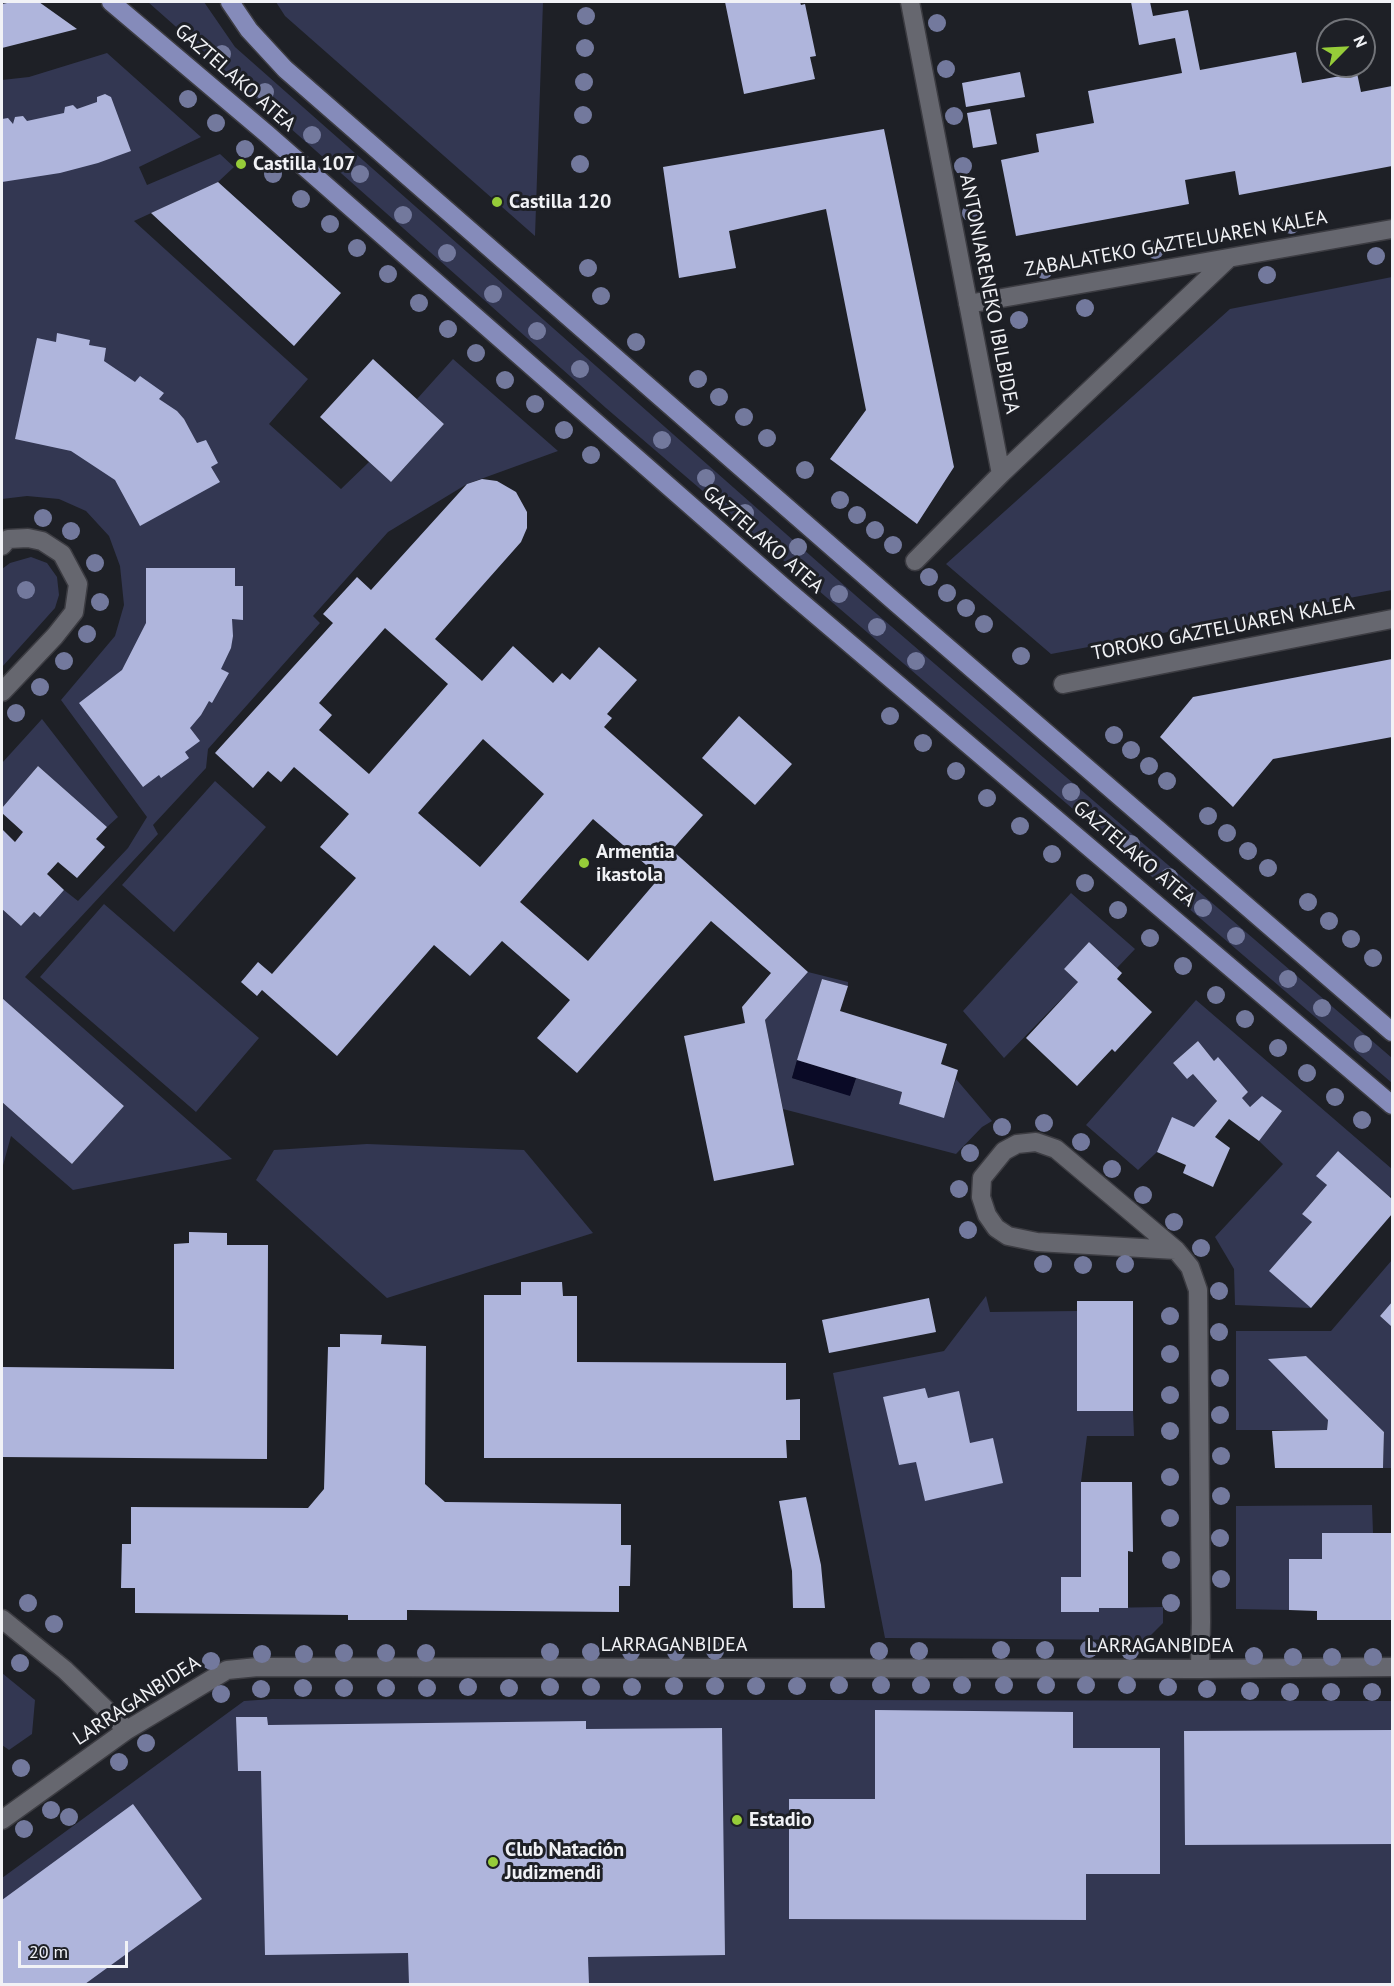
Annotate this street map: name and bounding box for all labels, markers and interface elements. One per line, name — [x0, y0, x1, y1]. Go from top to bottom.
north arrow — [1316, 18, 1376, 78]
street label: GAZTELAKO ATEA — [170, 19, 300, 137]
text: N — [1349, 33, 1372, 50]
place label: Castilla 107 — [253, 152, 355, 176]
marker: Castilla 107 — [234, 157, 248, 171]
street label: ANTONIARENEKO IBILBIDEA — [954, 172, 1024, 416]
place label: Castilla 120 — [509, 190, 611, 214]
marker: Castilla 120 — [490, 195, 504, 209]
street label: ZABALATEKO GAZTELUAREN KALEA — [1023, 206, 1329, 282]
street label: GAZTELAKO ATEA — [698, 481, 828, 599]
street label: TOROKO GAZTELUAREN KALEA — [1090, 592, 1356, 666]
street label: GAZTELAKO ATEA — [1068, 796, 1200, 912]
place label: Armentia ikastola — [596, 840, 675, 887]
marker: Armentia ikastola — [577, 856, 591, 870]
street label: LARRAGANBIDEA — [600, 1633, 748, 1657]
street label: LARRAGANBIDEA — [1086, 1634, 1234, 1658]
street label: LARRAGANBIDEA — [69, 1651, 205, 1751]
place label: Estadio — [749, 1808, 812, 1832]
marker: Estadio — [730, 1813, 744, 1827]
place label: Club Natación Judizmendi — [505, 1838, 624, 1885]
marker: Club Natación Judizmendi — [486, 1855, 500, 1869]
scale bar — [21, 1929, 130, 1967]
text: 20 m — [29, 1940, 68, 1963]

